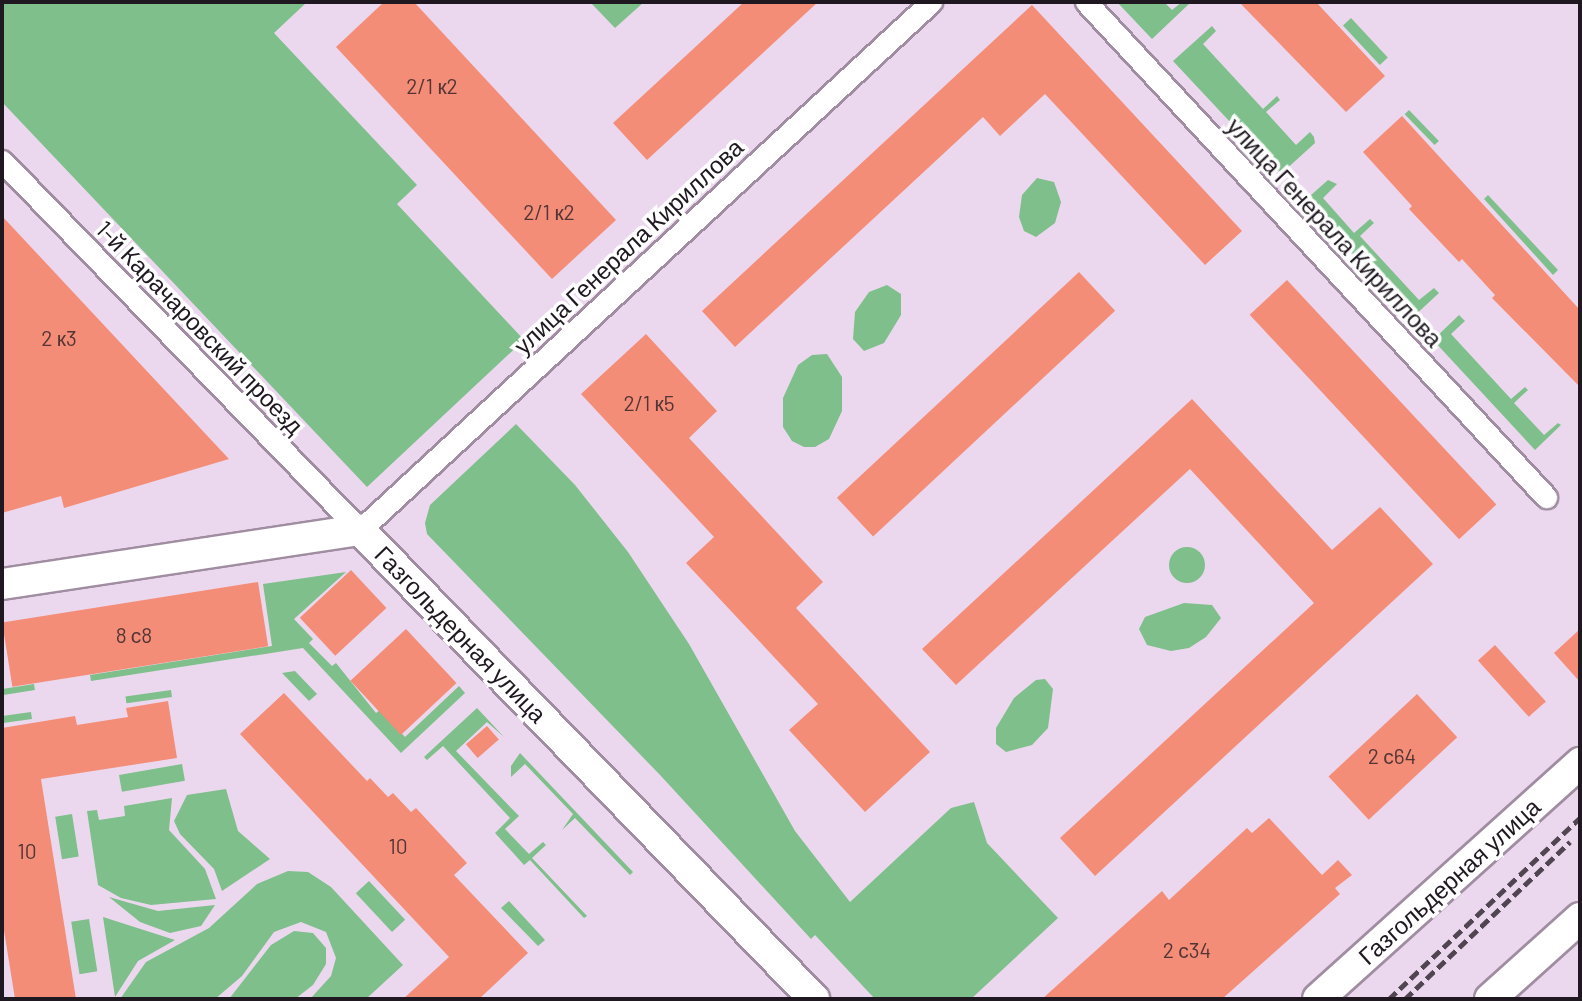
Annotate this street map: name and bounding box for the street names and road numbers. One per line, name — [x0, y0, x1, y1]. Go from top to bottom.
street label: улица Генерала Кириллова — [1221, 112, 1449, 352]
street label: улица Генерала Кириллова — [508, 132, 748, 360]
street label: 1-й Карачаровский проезд — [90, 214, 310, 440]
street label: Газгольдерная улица — [369, 540, 553, 728]
street label: Газгольдерная улица — [1352, 792, 1546, 970]

